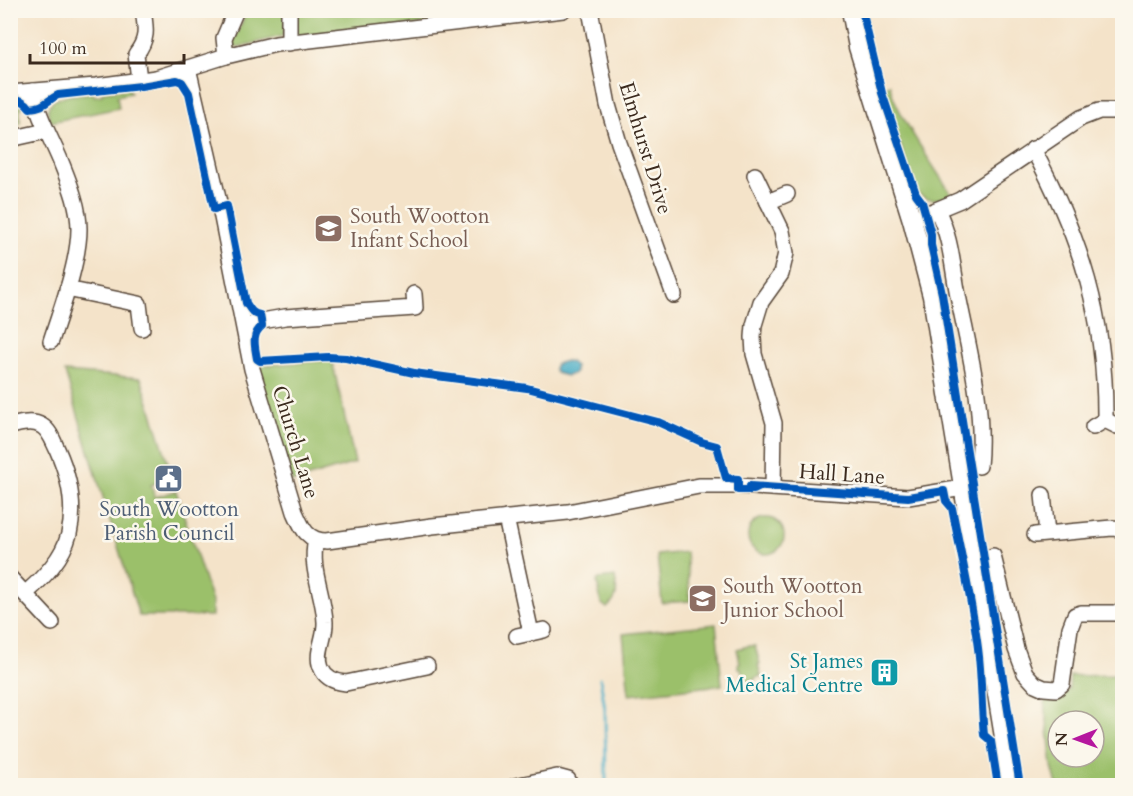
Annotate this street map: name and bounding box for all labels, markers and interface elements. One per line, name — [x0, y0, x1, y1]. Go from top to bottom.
scale bar — [30, 27, 184, 65]
text: 100 m — [39, 36, 87, 61]
street label: Elmhurst Drive — [612, 78, 679, 218]
place label: South Wootton Infant School — [350, 202, 490, 255]
school or university icon: South Wootton Infant School — [313, 212, 345, 244]
street label: Church Lane — [265, 382, 326, 502]
street label: Hall Lane — [798, 457, 886, 492]
public building icon: South Wootton Parish Council — [153, 462, 185, 494]
place label: South Wootton Parish Council — [99, 495, 239, 548]
place label: South Wootton Junior School — [720, 572, 863, 625]
school or university icon: South Wootton Junior School — [686, 582, 718, 614]
place label: St James Medical Centre — [726, 647, 863, 700]
building icon: St James Medical Centre — [868, 657, 900, 689]
north arrow — [1046, 709, 1106, 769]
text: N — [1051, 732, 1073, 746]

